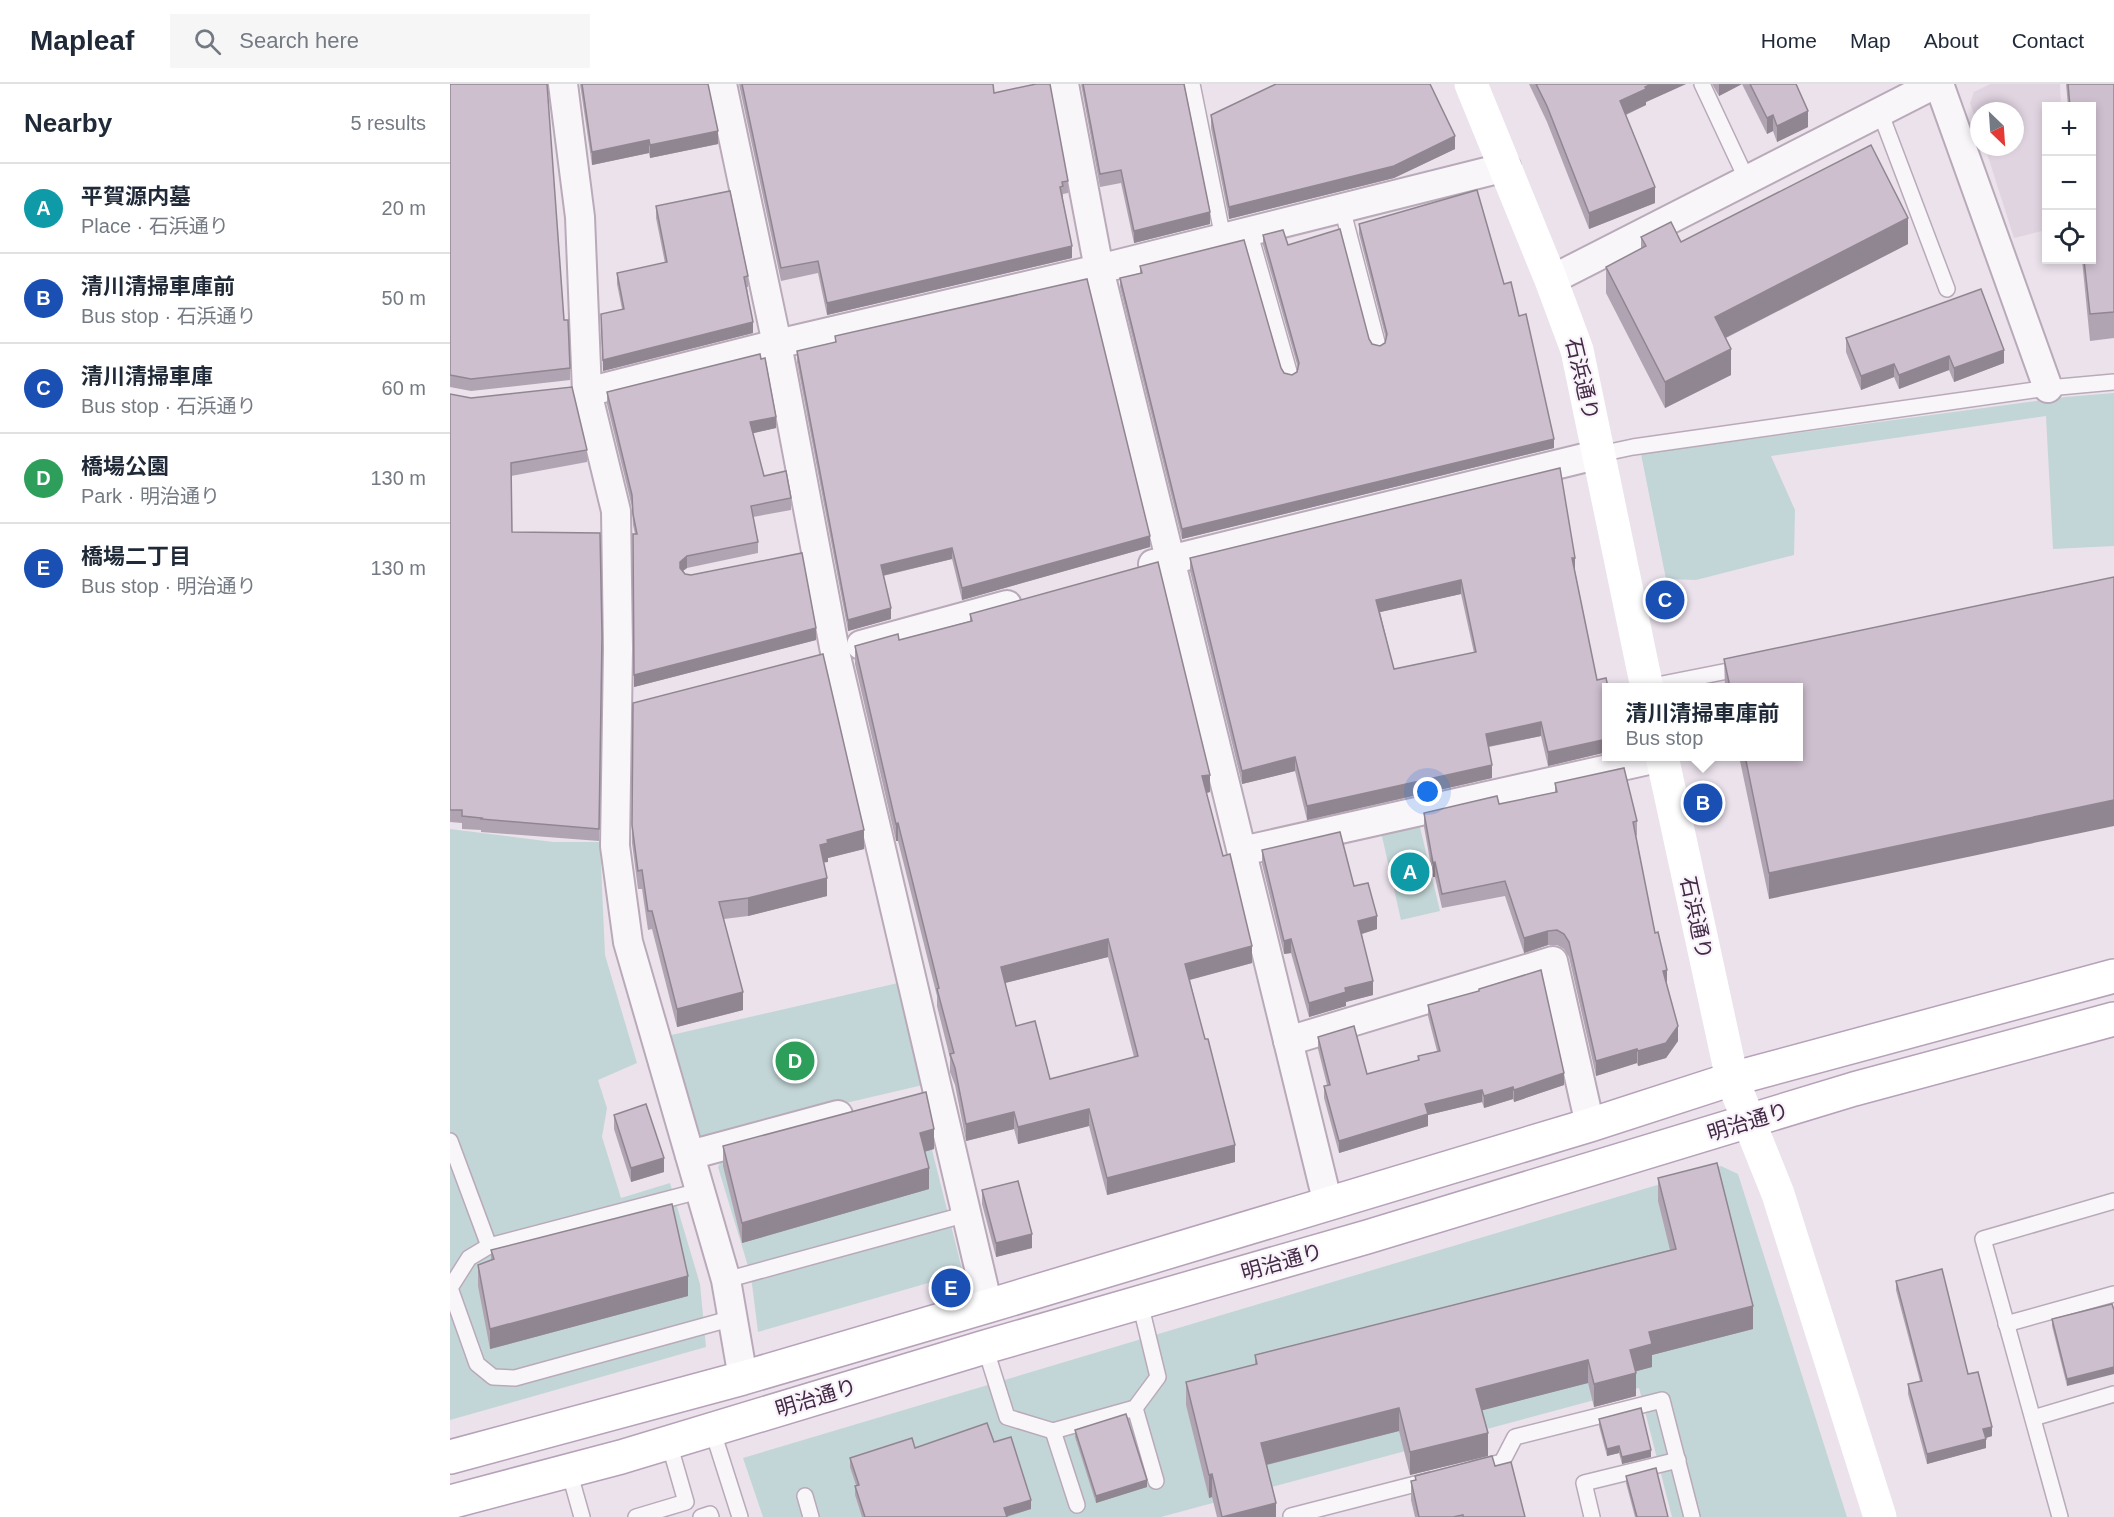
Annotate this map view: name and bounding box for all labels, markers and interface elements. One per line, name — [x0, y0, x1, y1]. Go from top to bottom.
search box — [170, 14, 590, 68]
text: Mapleaf — [30, 25, 134, 56]
icon: search — [191, 25, 224, 58]
text: Search here — [239, 28, 359, 53]
text: Home — [1761, 29, 1817, 52]
text: Map — [1850, 29, 1891, 52]
text: About — [1924, 29, 1979, 52]
text: Contact — [2012, 29, 2084, 52]
north arrow — [1970, 102, 2024, 156]
map controls — [2042, 102, 2096, 264]
button: + — [2042, 102, 2096, 156]
text: Nearby — [24, 108, 112, 138]
text: 5 results — [350, 112, 426, 134]
button: − — [2042, 156, 2096, 210]
text: 平賀源内墓 — [81, 184, 191, 209]
text: A — [36, 197, 51, 219]
text: 20 m — [382, 197, 426, 219]
button: locate — [2042, 210, 2096, 264]
text: Place · 石浜通り — [81, 215, 229, 237]
text: 清川清掃車庫前 — [81, 274, 235, 299]
text: B — [36, 287, 51, 309]
text: 50 m — [382, 287, 426, 309]
text: Bus stop · 石浜通り — [81, 305, 257, 327]
street label: 石浜通り — [1562, 335, 1603, 422]
text: 清川清掃車庫 — [81, 364, 213, 389]
text: C — [36, 377, 51, 399]
text: 60 m — [382, 377, 426, 399]
text: Bus stop · 石浜通り — [81, 395, 257, 417]
text: 橋場公園 — [81, 454, 169, 479]
text: D — [36, 467, 51, 489]
text: 130 m — [370, 467, 426, 489]
text: Park · 明治通り — [81, 485, 220, 507]
text: 橋場二丁目 — [81, 544, 191, 569]
text: E — [37, 557, 50, 579]
text: 130 m — [370, 557, 426, 579]
text: Bus stop · 明治通り — [81, 575, 257, 597]
pin: C — [1646, 578, 1684, 622]
popup — [1602, 683, 1803, 761]
text: 清川清掃車庫前 — [1625, 701, 1780, 726]
text: Bus stop — [1625, 727, 1703, 749]
your location — [1413, 777, 1442, 806]
pin: B — [1684, 780, 1722, 826]
pin: A — [1390, 850, 1430, 894]
street label: 石浜通り — [1677, 874, 1716, 961]
pin: D — [776, 1038, 814, 1084]
street label: 明治通り — [1704, 1098, 1791, 1145]
street label: 明治通り — [1238, 1239, 1325, 1284]
pin: E — [932, 1266, 970, 1310]
street label: 明治通り — [772, 1374, 859, 1421]

